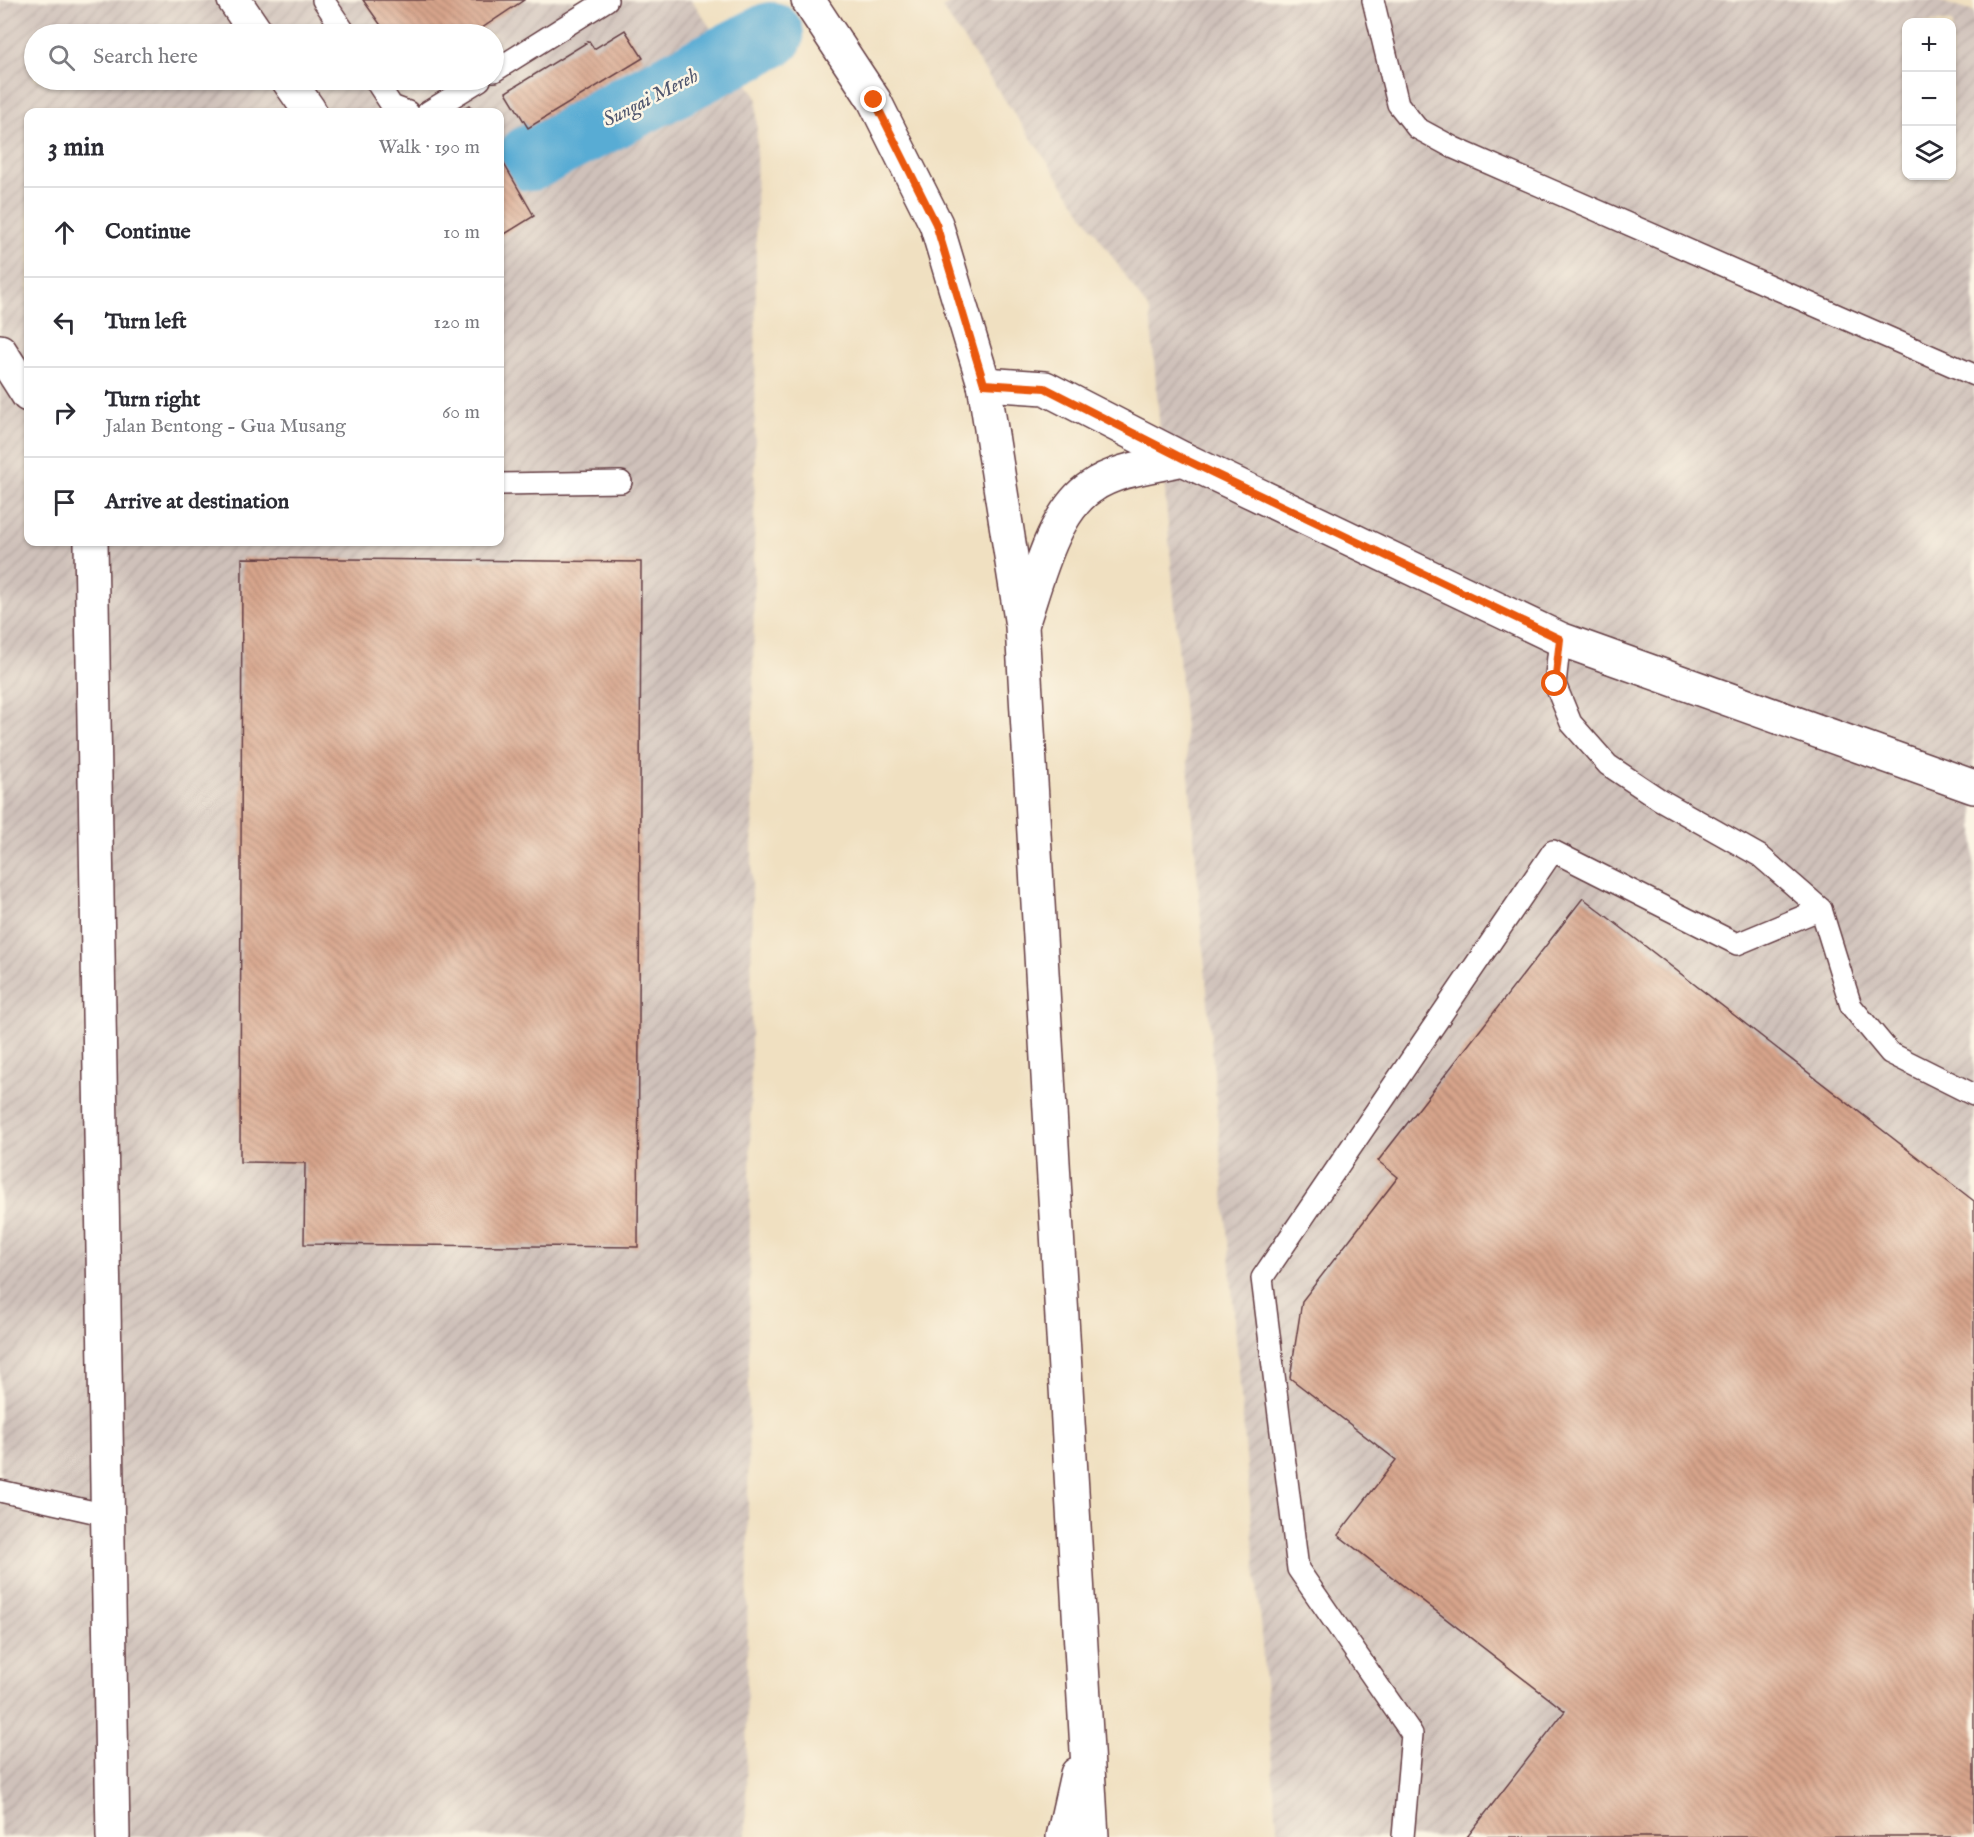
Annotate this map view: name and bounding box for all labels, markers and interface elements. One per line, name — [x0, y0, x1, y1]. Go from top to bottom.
map controls — [1902, 18, 1956, 180]
button: + — [1902, 18, 1956, 72]
search box — [24, 24, 504, 90]
icon: search — [45, 41, 78, 74]
text: Search here — [93, 43, 198, 71]
water label: Sungai Mereh — [599, 63, 704, 134]
button: − — [1902, 72, 1956, 126]
route end — [860, 86, 886, 112]
button: layers — [1902, 126, 1956, 180]
text: 3 min — [48, 131, 104, 164]
text: Walk · 190 m — [378, 135, 480, 160]
icon: ahead — [48, 216, 81, 249]
text: Continue — [105, 218, 191, 246]
text: 10 m — [443, 220, 480, 245]
icon: left — [48, 306, 81, 339]
text: Turn left — [105, 308, 187, 336]
text: 120 m — [434, 310, 480, 335]
text: Turn right — [105, 386, 200, 414]
icon: right — [48, 396, 81, 429]
text: 60 m — [442, 400, 480, 425]
text: Jalan Bentong - Gua Musang — [105, 414, 346, 439]
icon: arrive — [48, 486, 81, 519]
text: Arrive at destination — [105, 488, 289, 516]
route start — [1541, 670, 1567, 696]

